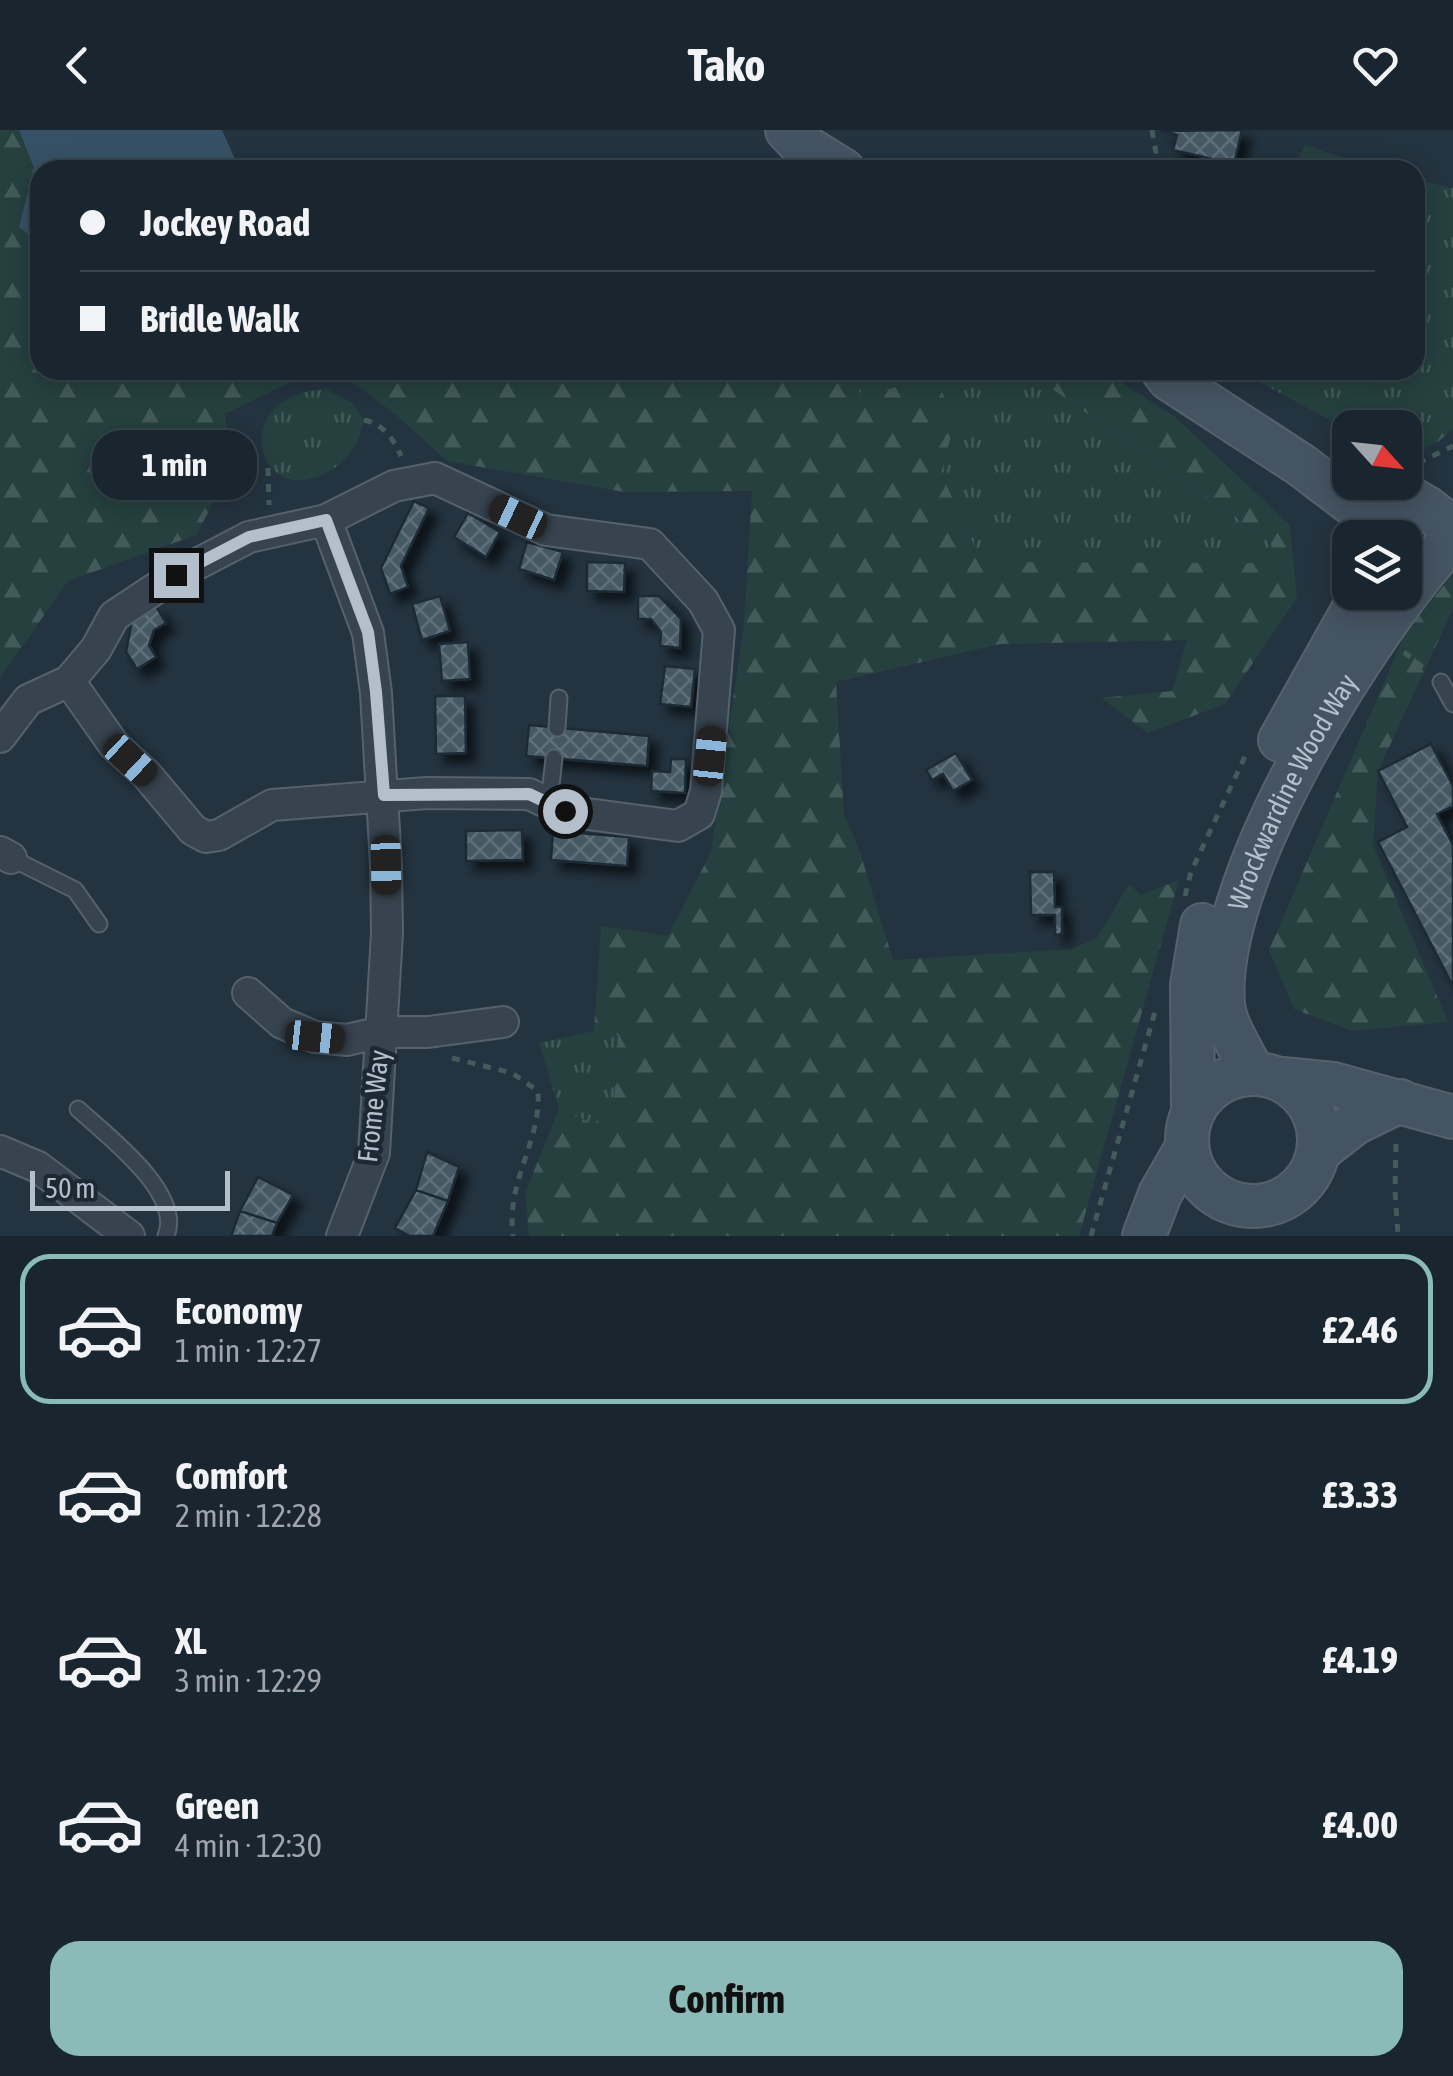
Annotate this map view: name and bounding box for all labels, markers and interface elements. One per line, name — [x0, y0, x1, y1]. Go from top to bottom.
icon: back — [50, 38, 105, 93]
icon: heart — [1348, 38, 1403, 93]
text: Tako — [688, 39, 765, 91]
text: Jockey Road — [140, 201, 310, 244]
text: Bridle Walk — [140, 297, 299, 340]
north arrow — [1332, 410, 1422, 500]
map controls — [1332, 410, 1422, 610]
callout: 1 min — [94, 430, 258, 500]
text: 1 min — [142, 446, 207, 483]
car — [484, 491, 552, 543]
button: layers — [1332, 520, 1422, 610]
route end — [154, 553, 199, 598]
street label: Wrockwardine Wood Way — [1221, 668, 1363, 914]
car — [692, 725, 728, 787]
car — [98, 729, 162, 791]
route start — [543, 789, 588, 834]
car — [370, 835, 402, 895]
car — [284, 1019, 346, 1055]
street label: Frome Way — [351, 1048, 395, 1164]
scale bar — [30, 1166, 230, 1210]
text: 50 m — [45, 1172, 95, 1204]
icon: car — [55, 1284, 145, 1374]
text: Economy — [175, 1289, 302, 1332]
text: £2.46 — [1322, 1308, 1398, 1351]
text: 1 min · 12:27 — [175, 1332, 322, 1369]
icon: car — [55, 1449, 145, 1539]
text: Comfort — [175, 1454, 287, 1497]
text: £3.33 — [1322, 1473, 1398, 1516]
text: 2 min · 12:28 — [175, 1497, 322, 1534]
icon: car — [55, 1614, 145, 1704]
text: XL — [175, 1619, 207, 1662]
text: £4.19 — [1322, 1638, 1398, 1681]
text: 3 min · 12:29 — [175, 1662, 322, 1699]
icon: car — [55, 1779, 145, 1869]
text: Green — [175, 1784, 259, 1827]
text: £4.00 — [1322, 1803, 1398, 1846]
text: 4 min · 12:30 — [175, 1827, 322, 1864]
button: Confirm — [50, 1941, 1403, 2056]

